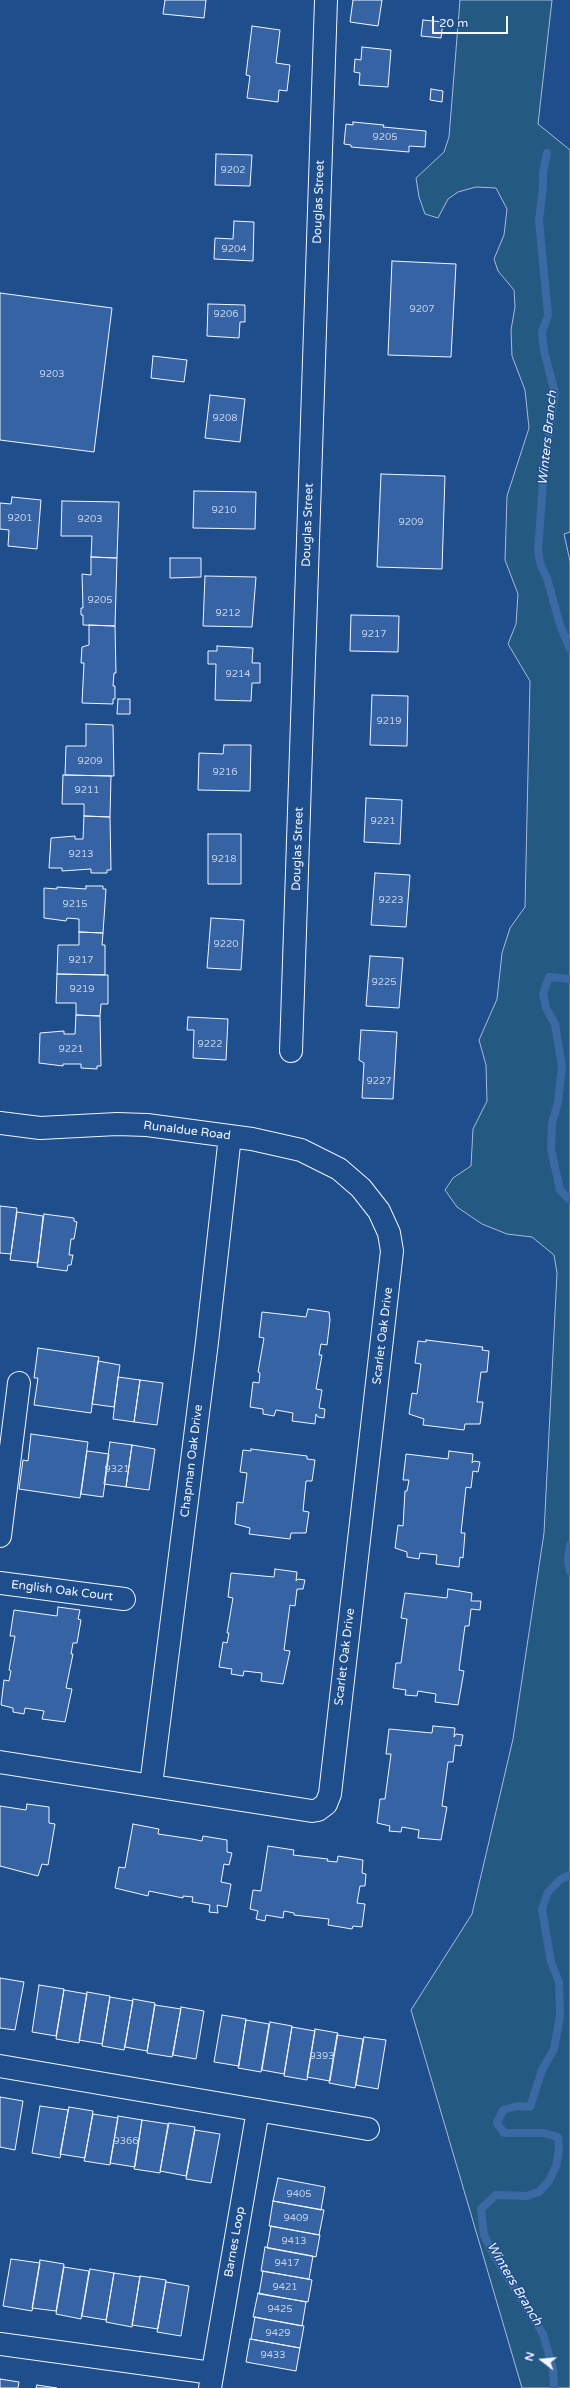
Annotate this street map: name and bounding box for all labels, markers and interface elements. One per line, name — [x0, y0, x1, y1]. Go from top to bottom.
scale bar — [434, 8, 510, 34]
text: 20 m — [439, 16, 468, 30]
house number: 9205 — [372, 131, 398, 143]
street label: Douglas Street — [310, 160, 328, 244]
house number: 9202 — [220, 164, 246, 176]
house number: 9204 — [221, 243, 247, 255]
house number: 9207 — [409, 303, 435, 315]
house number: 9206 — [213, 308, 239, 320]
house number: 9203 — [39, 368, 65, 380]
water label: Winters Branch — [535, 390, 561, 486]
house number: 9208 — [212, 412, 238, 424]
street label: Douglas Street — [299, 483, 317, 567]
house number: 9210 — [211, 504, 237, 516]
house number: 9201 — [7, 512, 33, 524]
house number: 9203 — [77, 513, 103, 525]
house number: 9209 — [398, 516, 424, 528]
house number: 9205 — [87, 594, 113, 606]
house number: 9212 — [215, 607, 241, 619]
house number: 9217 — [361, 628, 387, 640]
house number: 9214 — [225, 668, 251, 680]
house number: 9219 — [376, 715, 402, 727]
house number: 9209 — [77, 755, 103, 767]
house number: 9216 — [212, 766, 238, 778]
house number: 9211 — [74, 784, 100, 796]
street label: Douglas Street — [289, 807, 307, 891]
house number: 9221 — [370, 815, 396, 827]
house number: 9213 — [68, 848, 94, 860]
house number: 9218 — [211, 853, 237, 865]
house number: 9223 — [378, 894, 404, 906]
house number: 9215 — [62, 898, 88, 910]
house number: 9220 — [213, 938, 239, 950]
house number: 9217 — [68, 954, 94, 966]
house number: 9225 — [371, 976, 397, 988]
house number: 9219 — [69, 983, 95, 995]
house number: 9222 — [197, 1038, 223, 1050]
house number: 9221 — [58, 1043, 84, 1055]
house number: 9227 — [366, 1075, 392, 1087]
street label: Runaldue Road — [143, 1119, 231, 1143]
street label: Scarlet Oak Drive — [370, 1286, 396, 1386]
street label: Chapman Oak Drive — [178, 1404, 206, 1518]
house number: 9321 — [104, 1463, 130, 1475]
street label: English Oak Court — [10, 1578, 114, 1604]
street label: Scarlet Oak Drive — [332, 1607, 358, 1707]
house number: 9393 — [309, 2050, 335, 2062]
house number: 9366 — [113, 2135, 139, 2147]
house number: 9405 — [286, 2188, 312, 2200]
street label: Barnes Loop — [222, 2205, 248, 2279]
house number: 9409 — [283, 2212, 309, 2224]
house number: 9413 — [281, 2235, 307, 2247]
water label: Winters Branch — [483, 2239, 545, 2329]
house number: 9417 — [274, 2257, 300, 2269]
house number: 9421 — [272, 2281, 298, 2293]
house number: 9425 — [267, 2303, 293, 2315]
house number: 9429 — [265, 2327, 291, 2339]
north arrow — [522, 2340, 562, 2380]
house number: 9433 — [260, 2349, 286, 2361]
text: N — [523, 2351, 537, 2363]

